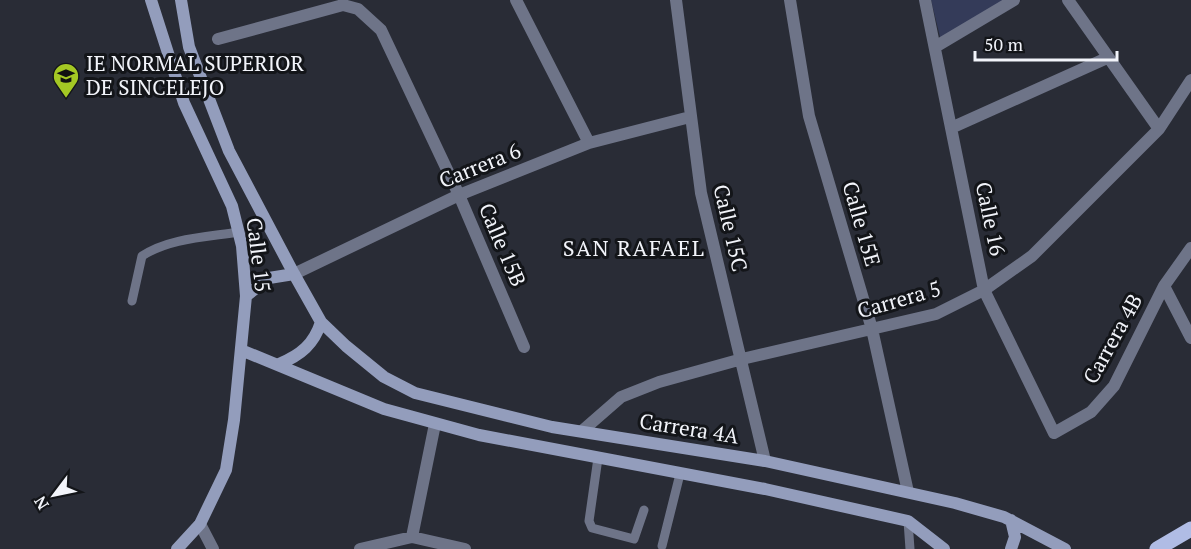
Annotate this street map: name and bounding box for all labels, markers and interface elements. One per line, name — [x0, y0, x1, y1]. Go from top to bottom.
scale bar — [975, 24, 1118, 62]
text: 50 m — [984, 32, 1024, 56]
place label: IE NORMAL SUPERIOR DE SINCELEJO — [86, 49, 305, 101]
school or university icon: IE NORMAL SUPERIOR DE SINCELEJO — [51, 61, 81, 99]
street label: Carrera 6 — [435, 136, 525, 194]
street label: Calle 15E — [837, 178, 887, 269]
street label: Calle 16 — [970, 179, 1012, 258]
street label: Calle 15C — [707, 182, 755, 274]
street label: Calle 15B — [473, 199, 533, 290]
street label: Calle 15 — [241, 216, 277, 294]
district label: SAN RAFAEL — [563, 233, 705, 262]
street label: Carrera 5 — [854, 274, 944, 324]
street label: Carrera 4B — [1076, 289, 1148, 388]
street label: Carrera 4A — [638, 406, 741, 450]
north arrow — [24, 465, 84, 525]
text: N — [29, 492, 54, 514]

